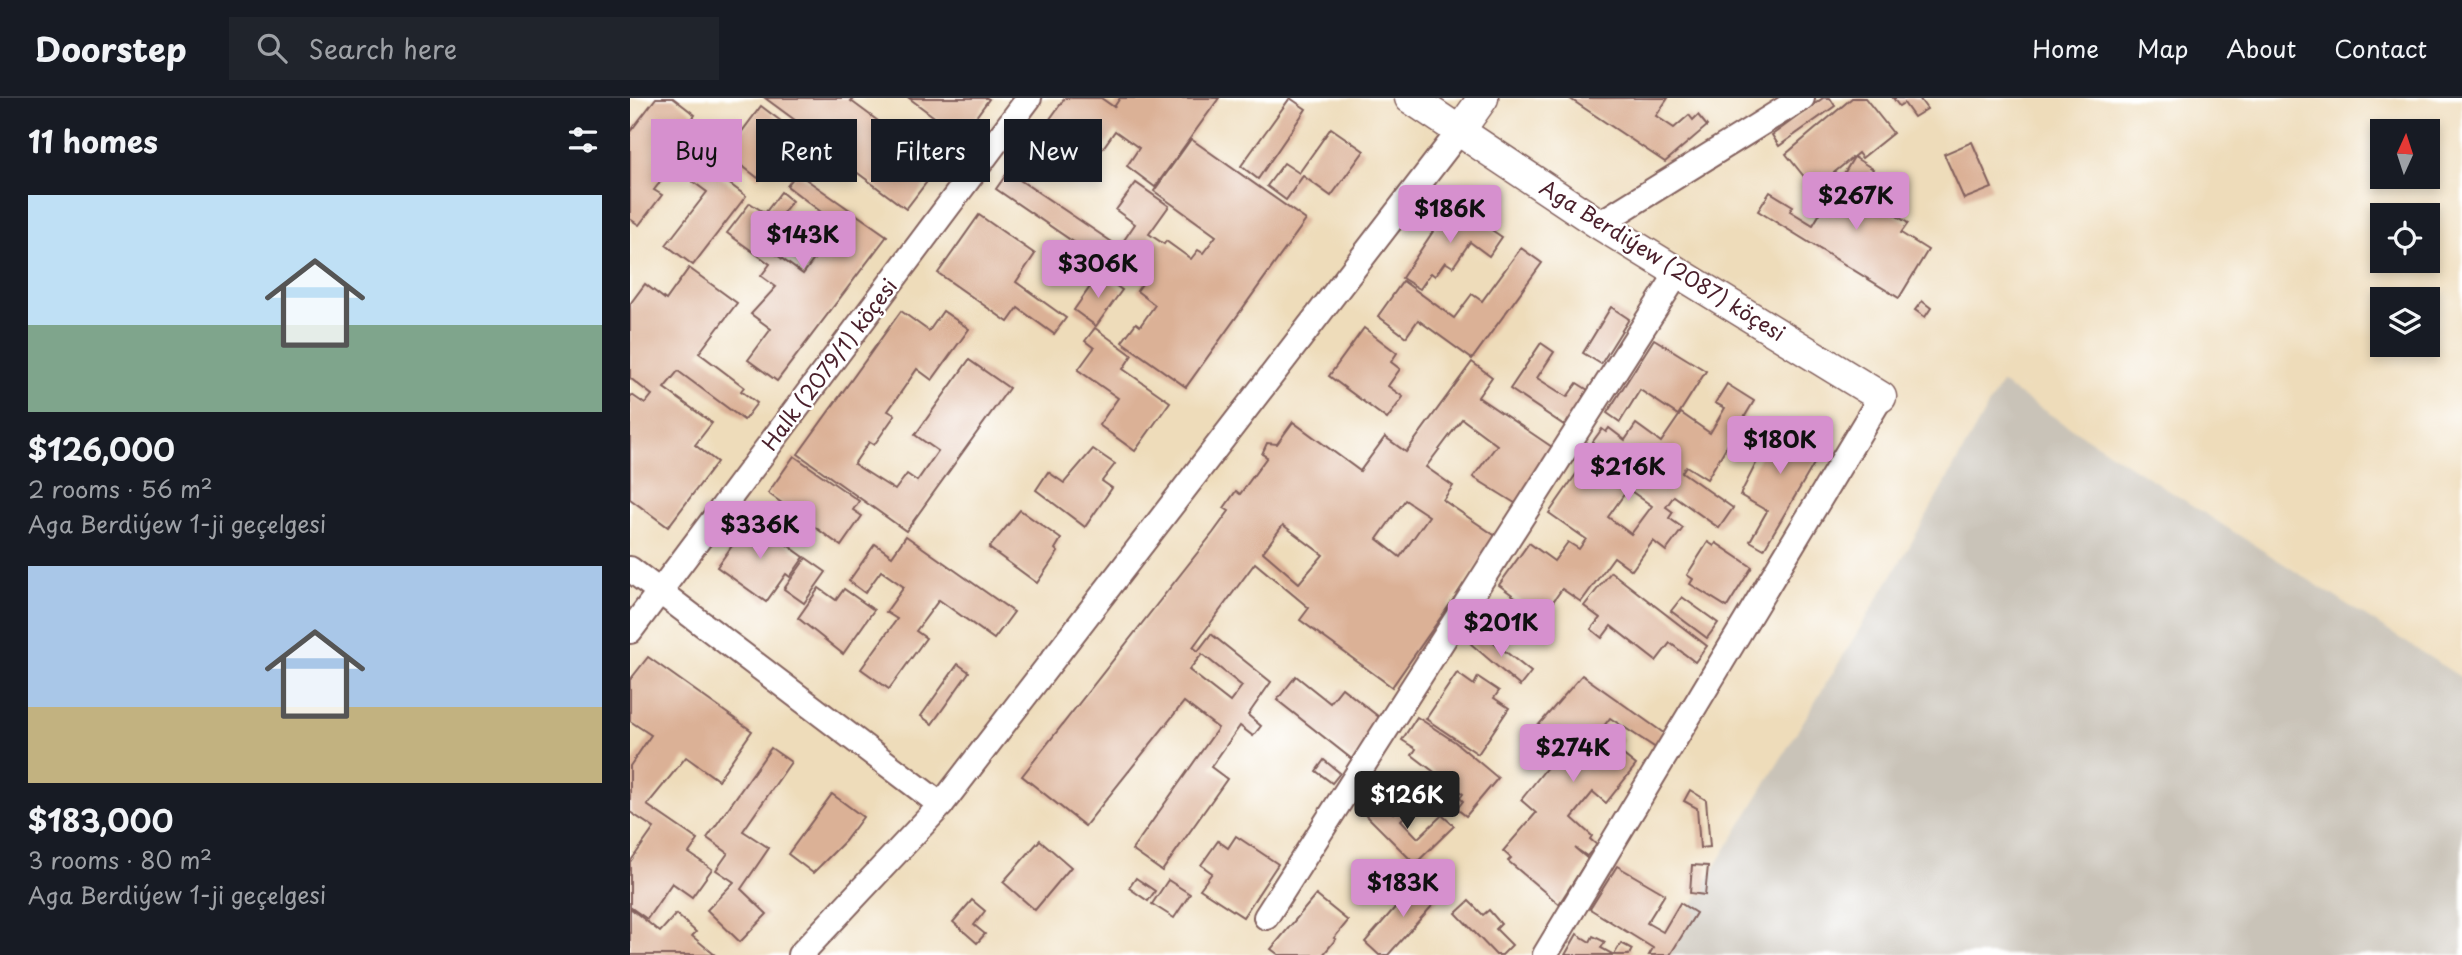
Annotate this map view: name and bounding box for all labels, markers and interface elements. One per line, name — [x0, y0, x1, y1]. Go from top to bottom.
search box — [229, 17, 719, 80]
text: Doorstep — [35, 23, 187, 73]
icon: search — [253, 29, 291, 67]
text: Search here — [309, 29, 457, 68]
text: Home — [2032, 30, 2099, 66]
text: Map — [2137, 30, 2188, 66]
text: About — [2226, 30, 2296, 66]
text: Contact — [2334, 30, 2427, 66]
text: 11 homes — [28, 118, 158, 163]
chip: Buy — [651, 119, 742, 182]
chip: Rent — [756, 119, 857, 182]
chip: Filters — [871, 119, 990, 182]
chip: New — [1004, 119, 1102, 182]
north arrow — [2370, 119, 2440, 189]
map controls — [2370, 119, 2440, 357]
icon: filters — [564, 121, 602, 159]
street label: Aga Berdiýew (2087) köçesi — [1534, 171, 1792, 348]
pin: $267K — [1807, 172, 1905, 232]
text: $267K — [1818, 177, 1894, 212]
pin: $186K — [1401, 186, 1499, 245]
text: $186K — [1414, 190, 1486, 225]
button: locate — [2370, 203, 2440, 273]
pin: $143K — [754, 212, 852, 271]
text: $143K — [767, 216, 839, 251]
icon: home — [252, 240, 378, 366]
pin: $306K — [1049, 240, 1147, 300]
text: $306K — [1058, 245, 1138, 280]
street label: Halk (2079/1) köçesi — [753, 271, 904, 457]
button: layers — [2370, 287, 2440, 357]
pin: $180K — [1731, 416, 1829, 476]
text: $180K — [1743, 421, 1817, 456]
text: $126,000 — [28, 426, 175, 471]
pin: $216K — [1579, 444, 1677, 503]
text: $216K — [1590, 448, 1666, 483]
text: 2 rooms · 56 m² — [28, 471, 213, 506]
pin: $336K — [711, 502, 809, 561]
text: Aga Berdiýew 1-ji geçelgesi — [28, 506, 326, 541]
text: $336K — [720, 506, 800, 541]
pin: $201K — [1452, 600, 1550, 659]
text: $201K — [1464, 604, 1538, 639]
icon: home — [252, 611, 378, 737]
pin: $274K — [1524, 724, 1622, 784]
text: $274K — [1536, 729, 1610, 764]
pin: $126K — [1358, 772, 1456, 831]
text: $126K — [1370, 776, 1444, 811]
text: $183,000 — [28, 797, 173, 842]
text: 3 rooms · 80 m² — [28, 842, 212, 877]
pin: $183K — [1354, 860, 1452, 919]
text: $183K — [1367, 864, 1439, 899]
text: Aga Berdiýew 1-ji geçelgesi — [28, 877, 326, 912]

